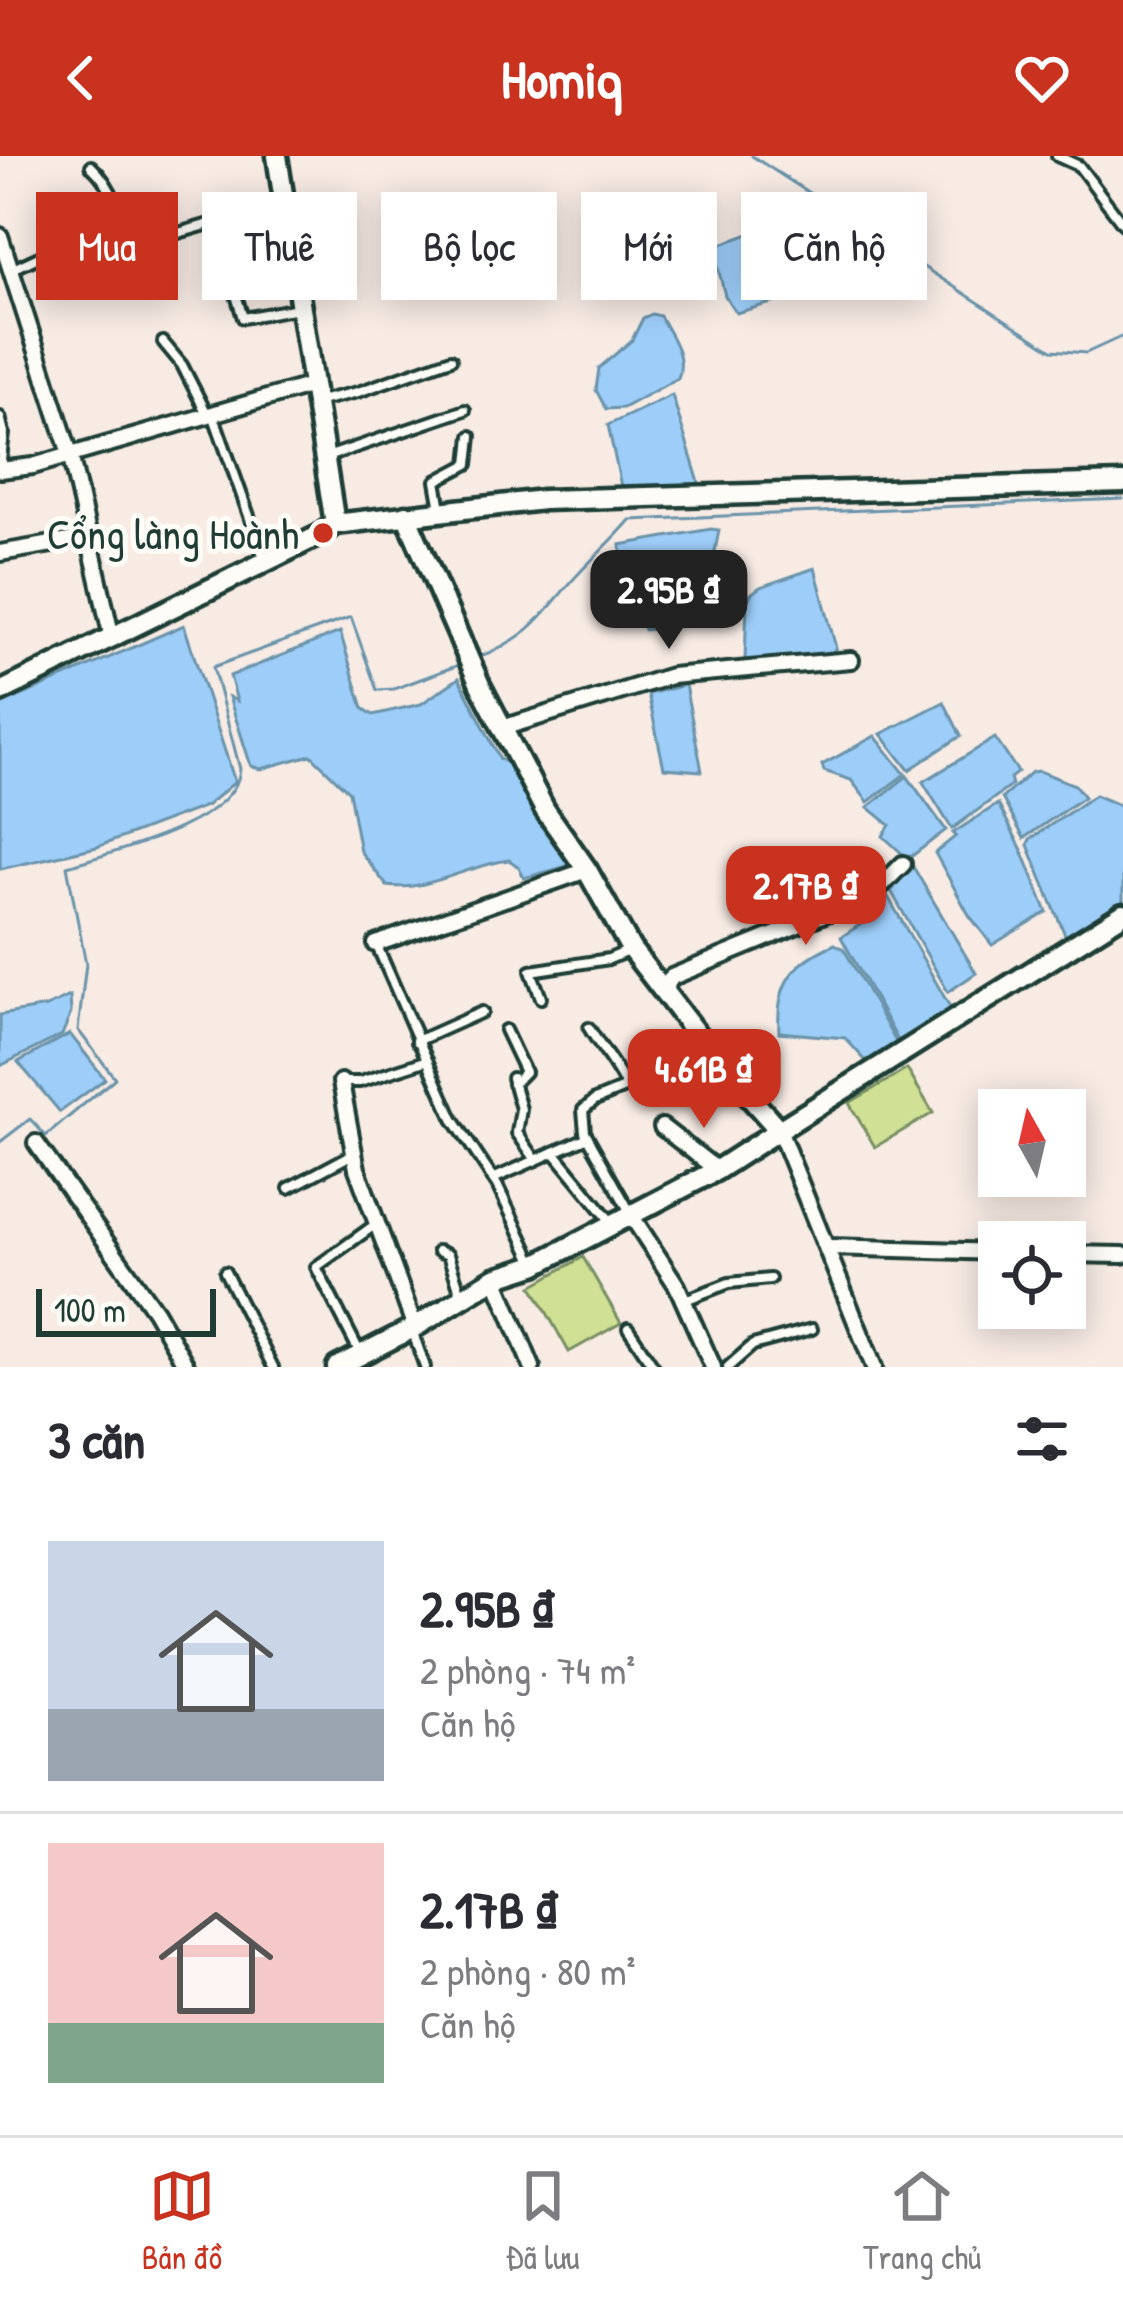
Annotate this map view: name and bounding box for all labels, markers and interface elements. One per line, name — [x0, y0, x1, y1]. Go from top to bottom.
text: Homiq — [501, 42, 622, 115]
icon: back — [48, 45, 114, 111]
icon: heart — [1009, 45, 1075, 111]
chip: Mua — [36, 192, 178, 300]
chip: Thuê — [202, 192, 357, 300]
chip: Bộ lọc — [381, 192, 557, 300]
chip: Mới — [581, 192, 717, 300]
chip: Căn hộ — [741, 192, 927, 300]
place label: Cổng làng Hoành — [47, 505, 299, 562]
marker: Cổng làng Hoành — [310, 520, 336, 546]
pin: 2.95B ₫ — [558, 550, 780, 652]
text: 2.95B ₫ — [617, 562, 721, 615]
pin: 2.17B ₫ — [695, 846, 917, 948]
text: 2.17B ₫ — [753, 858, 859, 911]
pin: 4.61B ₫ — [593, 1029, 815, 1131]
text: 4.61B ₫ — [655, 1041, 753, 1094]
north arrow — [978, 1089, 1086, 1197]
map controls — [978, 1089, 1086, 1329]
button: locate — [978, 1221, 1086, 1329]
scale bar — [36, 1283, 216, 1336]
text: 100 m — [54, 1288, 126, 1332]
text: 3 căn — [48, 1405, 145, 1474]
icon: filters — [1009, 1406, 1075, 1472]
text: 2.95B ₫ — [420, 1574, 555, 1643]
icon: home — [144, 1589, 288, 1733]
text: 2 phòng · 74 m² — [420, 1643, 635, 1696]
text: Căn hộ — [420, 1696, 515, 1749]
text: 2.17B ₫ — [420, 1875, 559, 1944]
icon: home — [144, 1891, 288, 2035]
text: 2 phòng · 80 m² — [420, 1944, 636, 1997]
text: Căn hộ — [420, 1997, 515, 2050]
tab: Bản đồ — [142, 2163, 222, 2279]
tab: Đã lưu — [506, 2163, 580, 2279]
tab: Trang chủ — [863, 2163, 981, 2279]

